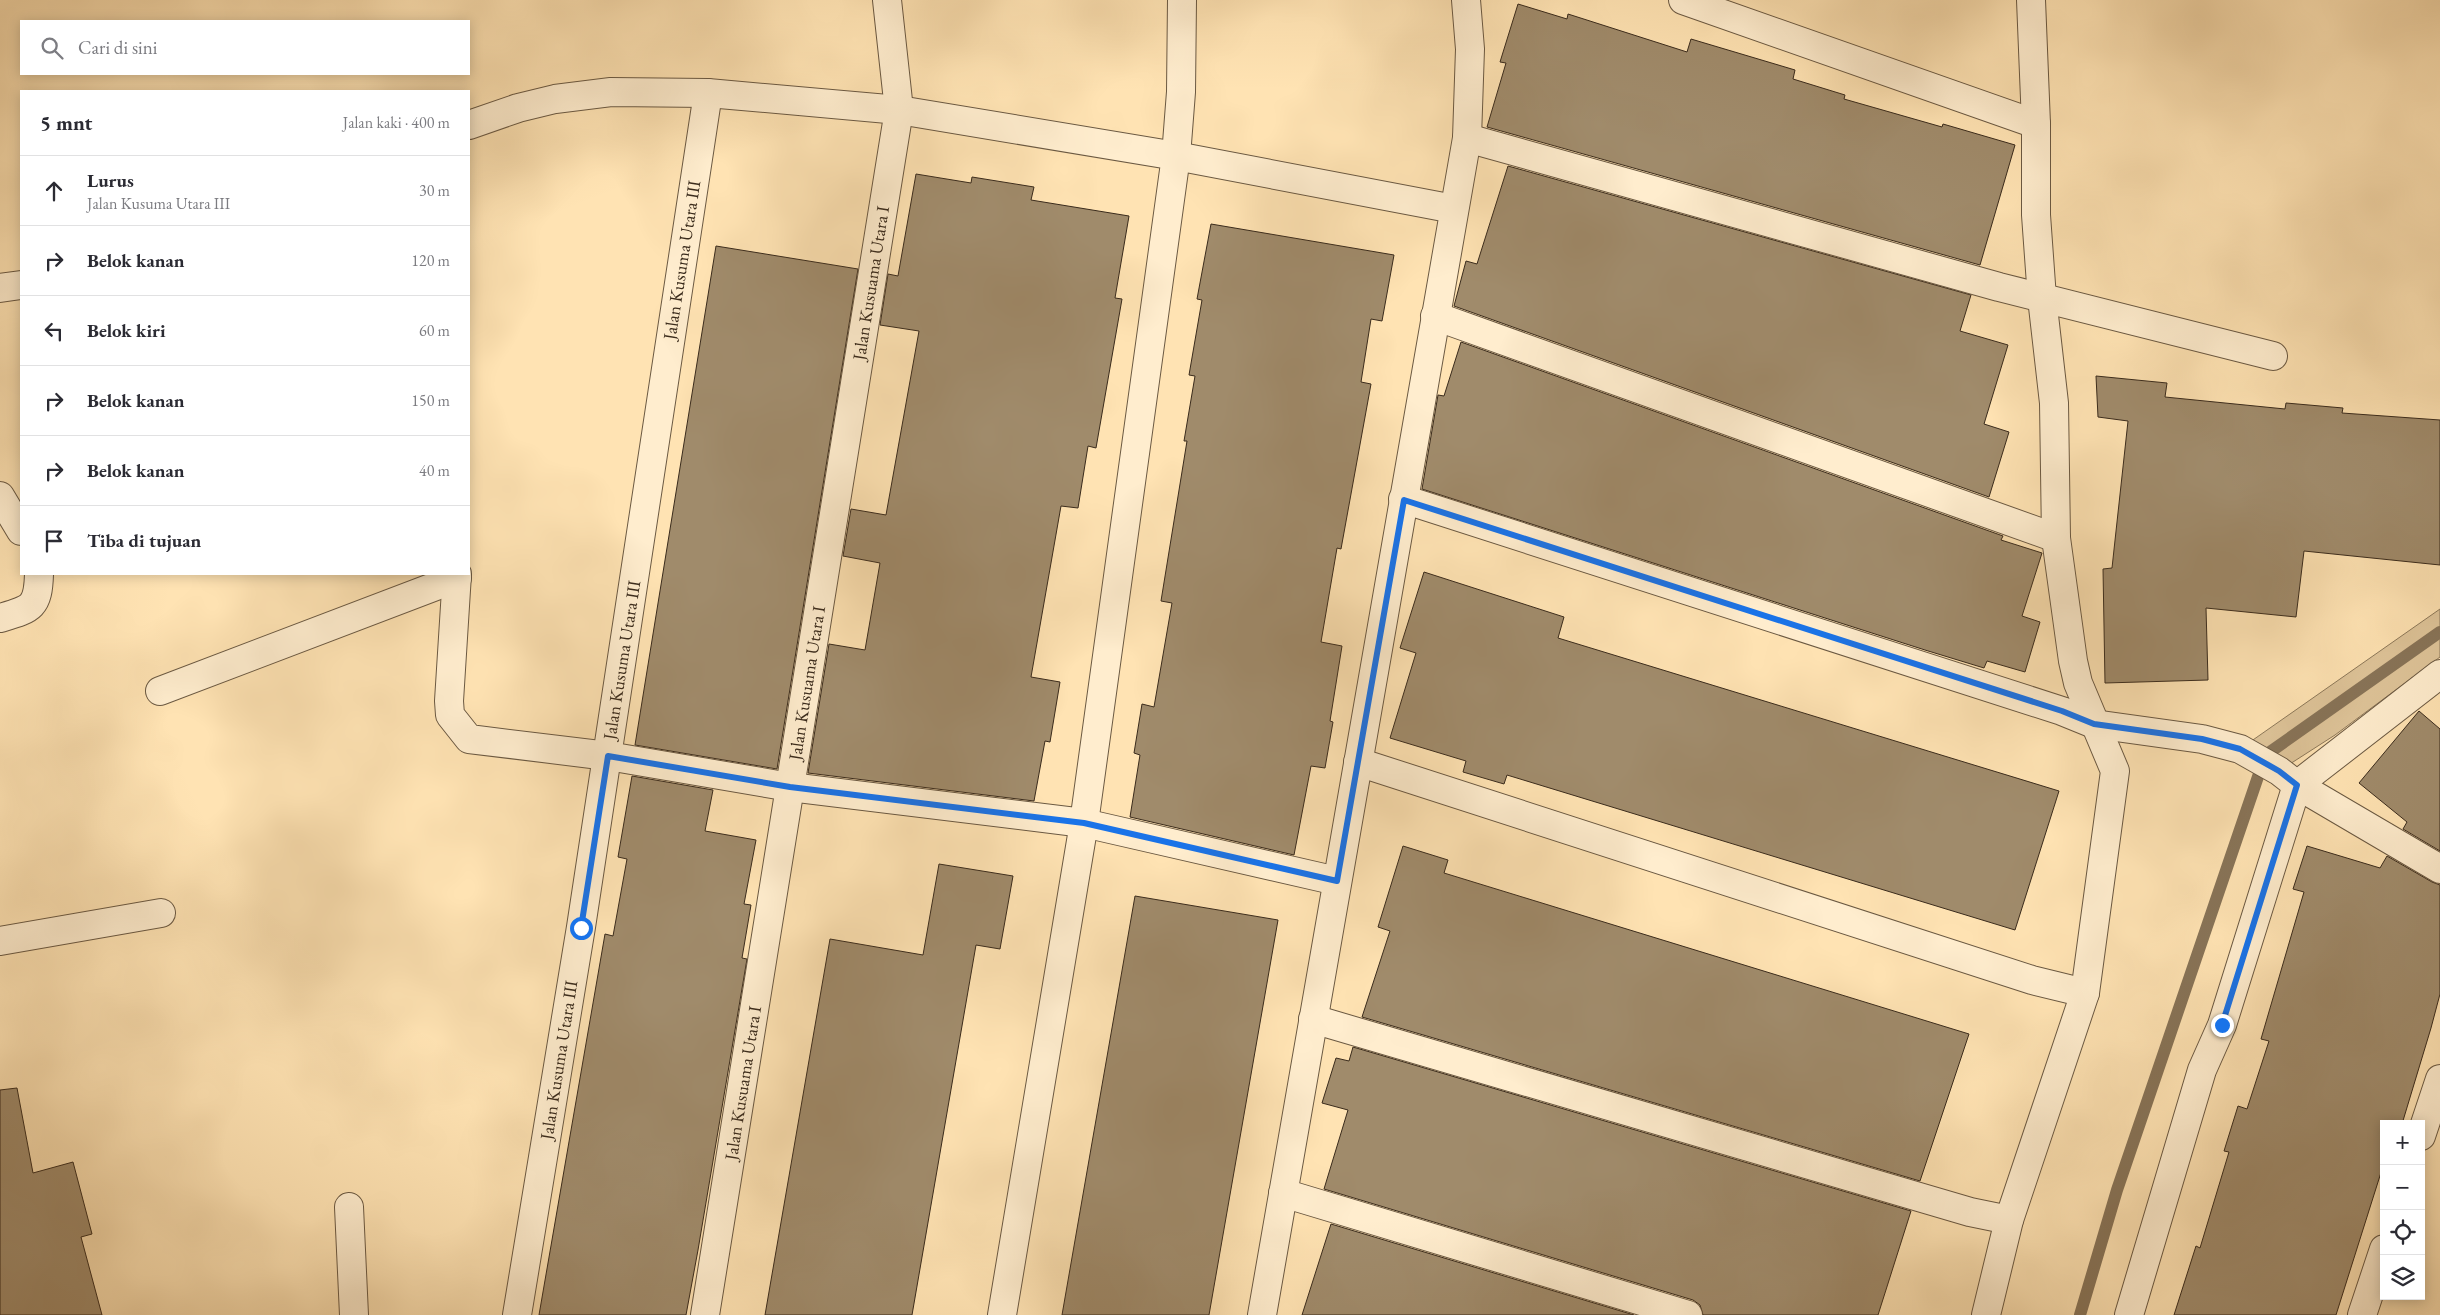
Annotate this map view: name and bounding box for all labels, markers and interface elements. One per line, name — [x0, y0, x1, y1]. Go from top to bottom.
search box — [20, 20, 470, 75]
icon: search — [38, 34, 66, 62]
text: Cari di sini — [78, 35, 157, 60]
text: 5 mnt — [40, 109, 92, 136]
text: Jalan kaki · 400 m — [343, 112, 450, 133]
text: Lurus — [87, 168, 134, 193]
icon: ahead — [40, 177, 68, 205]
street label: Jalan Kusuma Utara III — [657, 179, 705, 343]
text: 30 m — [419, 180, 450, 201]
text: Jalan Kusuma Utara III — [87, 193, 230, 214]
street label: Jalan Kusuama Utara I — [847, 204, 894, 364]
icon: right — [40, 247, 68, 275]
text: Belok kanan — [87, 248, 185, 273]
text: 120 m — [411, 250, 450, 271]
icon: left — [40, 317, 68, 345]
text: Belok kiri — [87, 318, 166, 343]
text: 60 m — [419, 320, 450, 341]
icon: right — [40, 387, 68, 415]
text: Belok kanan — [87, 388, 185, 413]
text: 150 m — [411, 390, 450, 411]
icon: right — [40, 457, 68, 485]
text: Belok kanan — [87, 458, 185, 483]
text: 40 m — [419, 460, 450, 481]
icon: arrive — [40, 527, 68, 555]
text: Tiba di tujuan — [87, 528, 201, 553]
street label: Jalan Kusuma Utara III — [597, 579, 645, 743]
street label: Jalan Kusuama Utara I — [783, 604, 830, 764]
route start — [570, 917, 593, 940]
street label: Jalan Kusuma Utara III — [534, 979, 582, 1143]
street label: Jalan Kusuama Utara I — [719, 1004, 766, 1164]
route end — [2211, 1014, 2234, 1037]
map controls — [2380, 1120, 2425, 1300]
button: + — [2380, 1120, 2425, 1165]
button: − — [2380, 1165, 2425, 1210]
button: locate — [2380, 1210, 2425, 1255]
button: layers — [2380, 1255, 2425, 1300]

